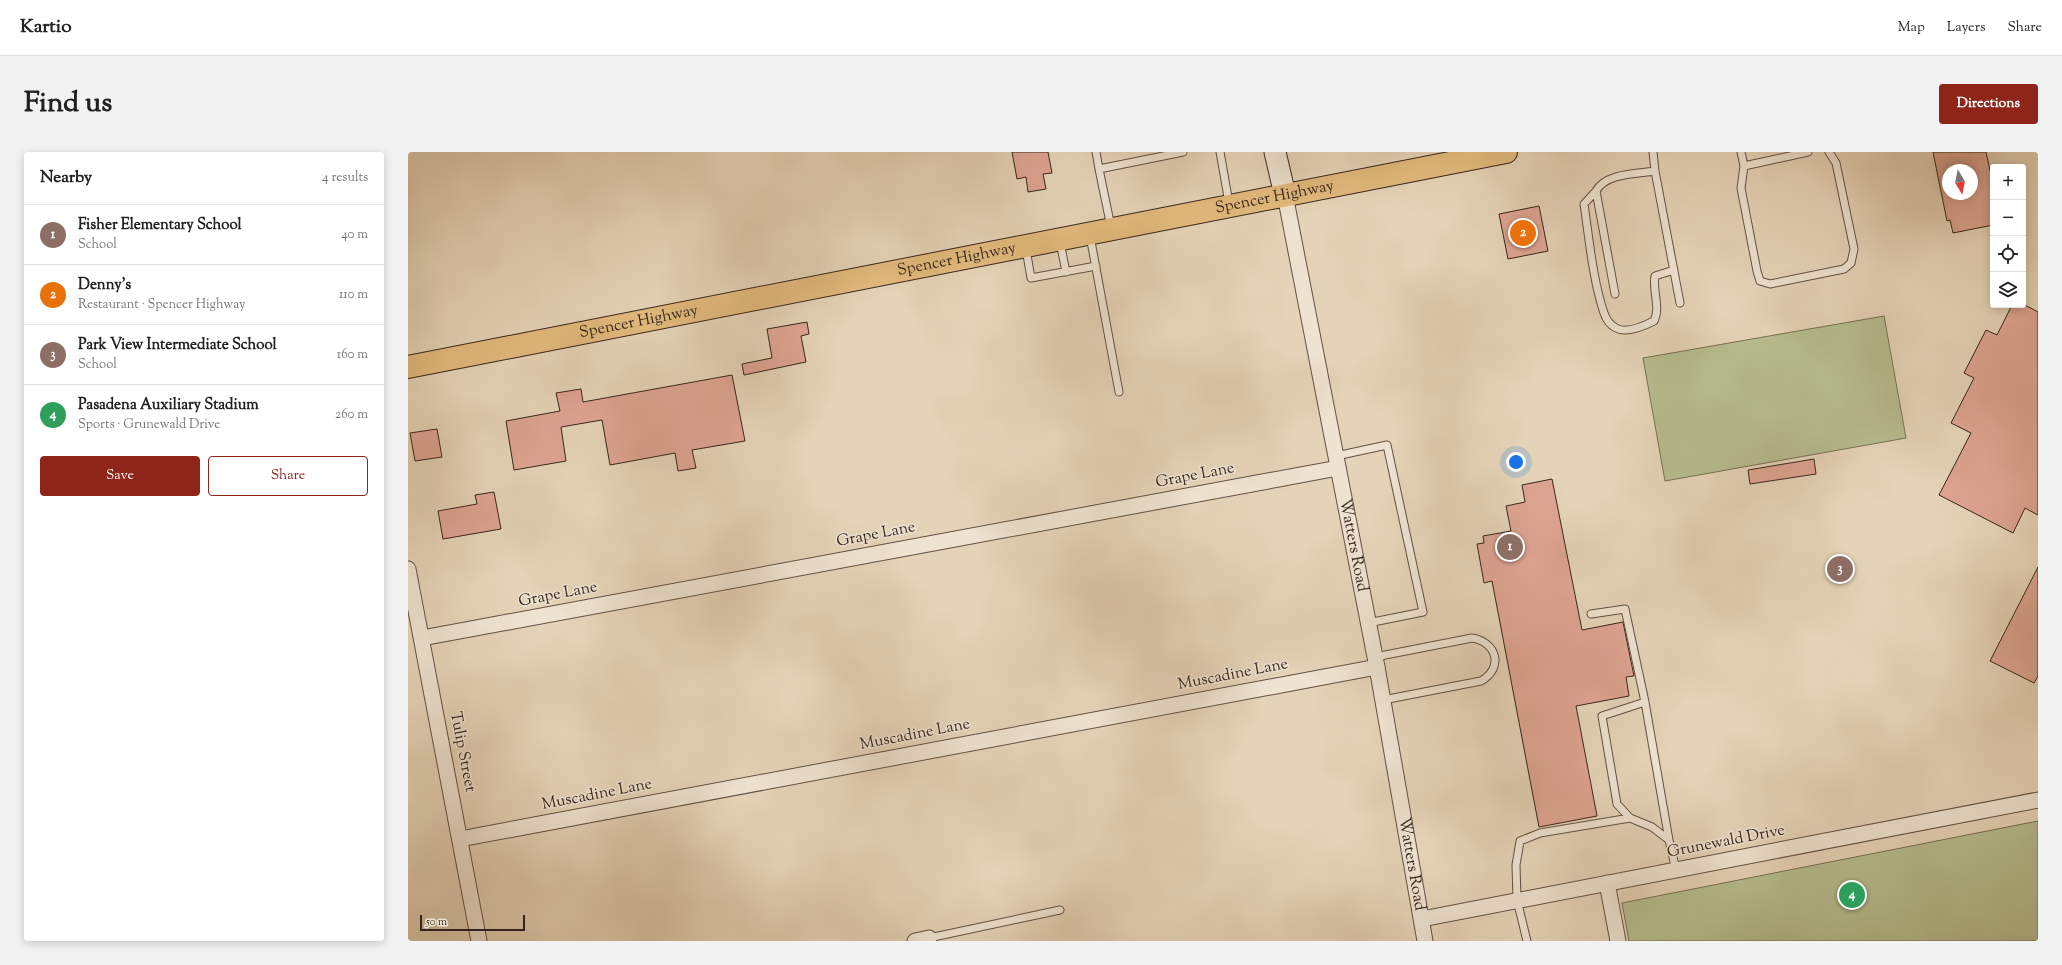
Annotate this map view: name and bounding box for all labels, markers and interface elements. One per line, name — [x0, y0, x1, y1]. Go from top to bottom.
text: Kartio — [20, 14, 72, 41]
text: Map — [1898, 18, 1925, 38]
text: Layers — [1947, 18, 1985, 38]
text: Share — [2007, 18, 2042, 38]
text: Find us — [24, 84, 112, 124]
button: Directions — [1939, 84, 2038, 124]
north arrow — [1942, 164, 1978, 200]
map controls — [1990, 164, 2026, 308]
button: + — [1990, 164, 2026, 200]
text: Nearby — [40, 166, 92, 190]
text: 4 results — [322, 169, 368, 187]
street label: Spencer Highway — [1213, 174, 1336, 220]
button: − — [1990, 200, 2026, 236]
text: Fisher Elementary School — [78, 215, 242, 236]
pin: 2 — [1510, 218, 1536, 248]
text: 1 — [51, 226, 55, 244]
text: 40 m — [341, 226, 368, 244]
text: School — [78, 236, 117, 254]
button: locate — [1990, 236, 2026, 272]
street label: Spencer Highway — [895, 237, 1018, 282]
button: layers — [1990, 272, 2026, 308]
text: Denny's — [78, 275, 131, 296]
text: 2 — [50, 286, 56, 304]
text: 110 m — [339, 286, 368, 304]
text: Restaurant · Spencer Highway — [78, 296, 245, 314]
street label: Spencer Highway — [577, 299, 700, 345]
text: Park View Intermediate School — [78, 335, 277, 356]
text: 3 — [50, 346, 56, 364]
text: 160 m — [337, 346, 368, 364]
text: School — [78, 356, 117, 374]
text: Pasadena Auxiliary Stadium — [78, 395, 259, 416]
text: 4 — [50, 406, 56, 424]
text: 260 m — [335, 406, 368, 424]
text: Sports · Grunewald Drive — [78, 416, 220, 434]
your location — [1506, 452, 1526, 472]
button: Save — [40, 456, 200, 496]
button: Share — [208, 456, 368, 496]
street label: Grape Lane — [1154, 457, 1236, 495]
street label: Watters Road — [1333, 497, 1374, 594]
street label: Grape Lane — [835, 516, 917, 554]
pin: 1 — [1497, 532, 1523, 562]
pin: 3 — [1827, 554, 1853, 584]
street label: Grape Lane — [517, 576, 599, 614]
street label: Muscadine Lane — [1176, 653, 1290, 697]
street label: Tulip Street — [443, 710, 481, 795]
street label: Muscadine Lane — [858, 713, 972, 757]
street label: Muscadine Lane — [540, 773, 654, 817]
street label: Watters Road — [1392, 816, 1431, 913]
street label: Grunewald Drive — [1665, 819, 1787, 865]
pin: 4 — [1839, 880, 1865, 910]
scale bar — [420, 913, 525, 932]
text: 50 m — [426, 914, 447, 930]

